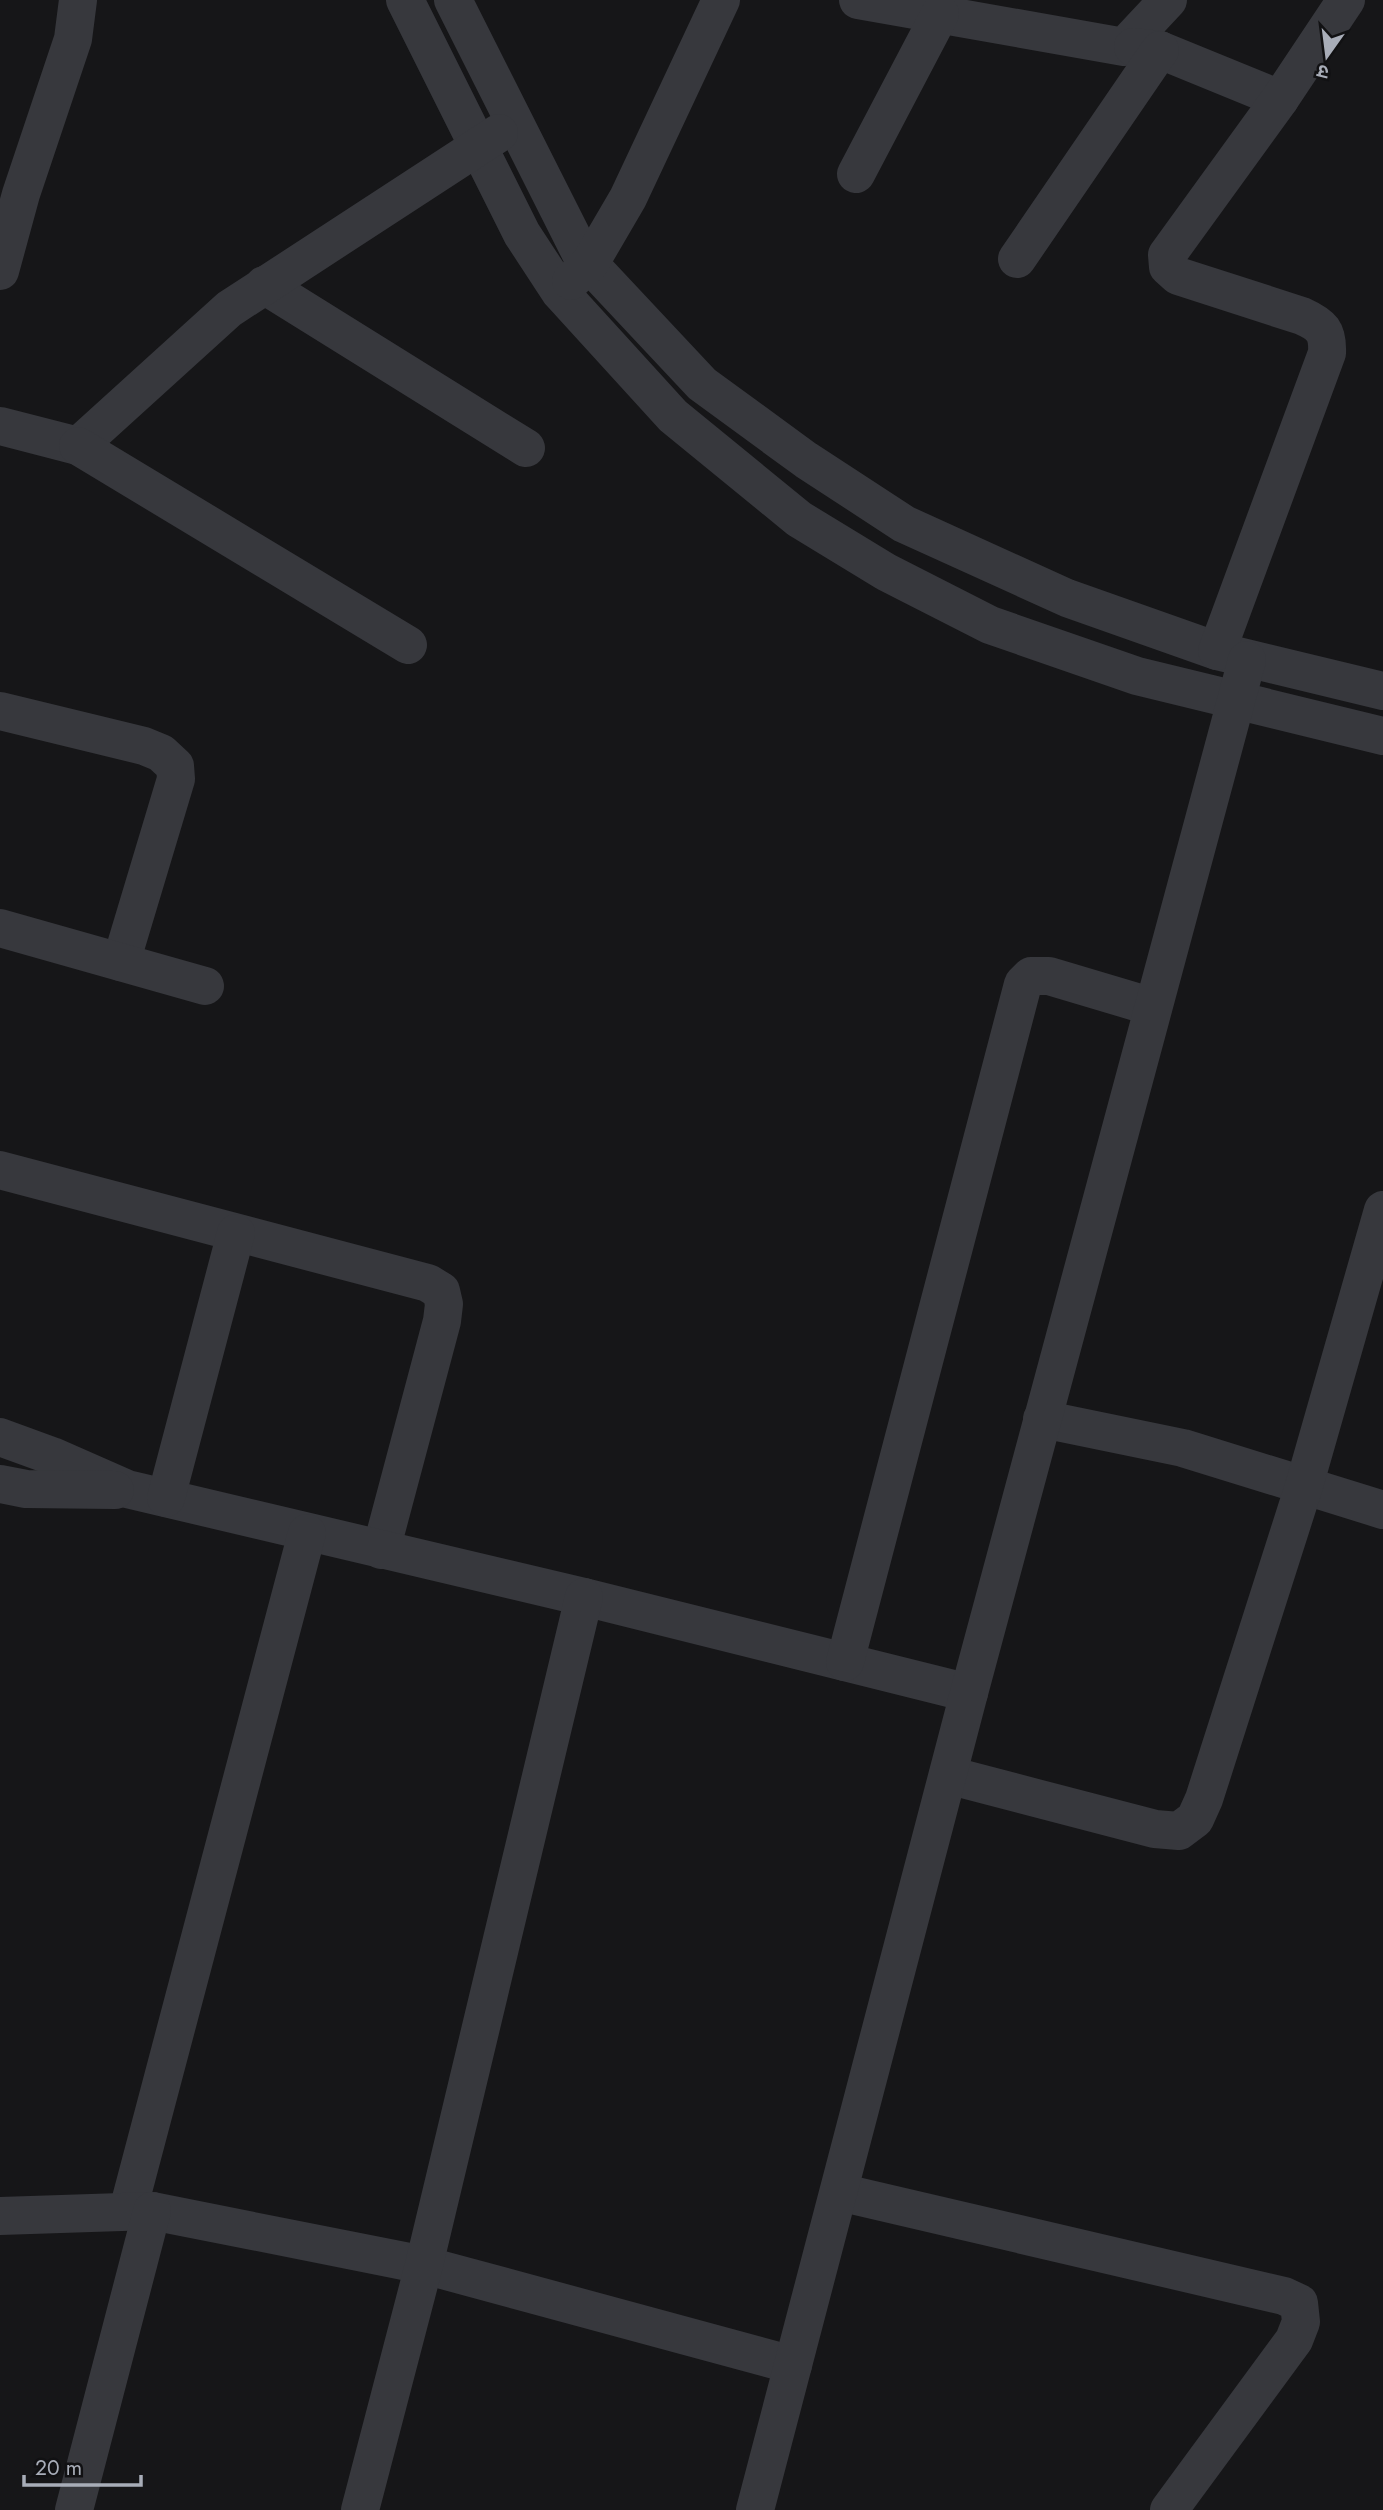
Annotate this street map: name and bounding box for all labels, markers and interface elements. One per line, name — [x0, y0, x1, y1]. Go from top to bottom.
north arrow — [1292, 21, 1362, 91]
text: उ — [1313, 57, 1332, 86]
scale bar — [24, 2444, 142, 2488]
text: 20 m — [35, 2453, 82, 2483]

